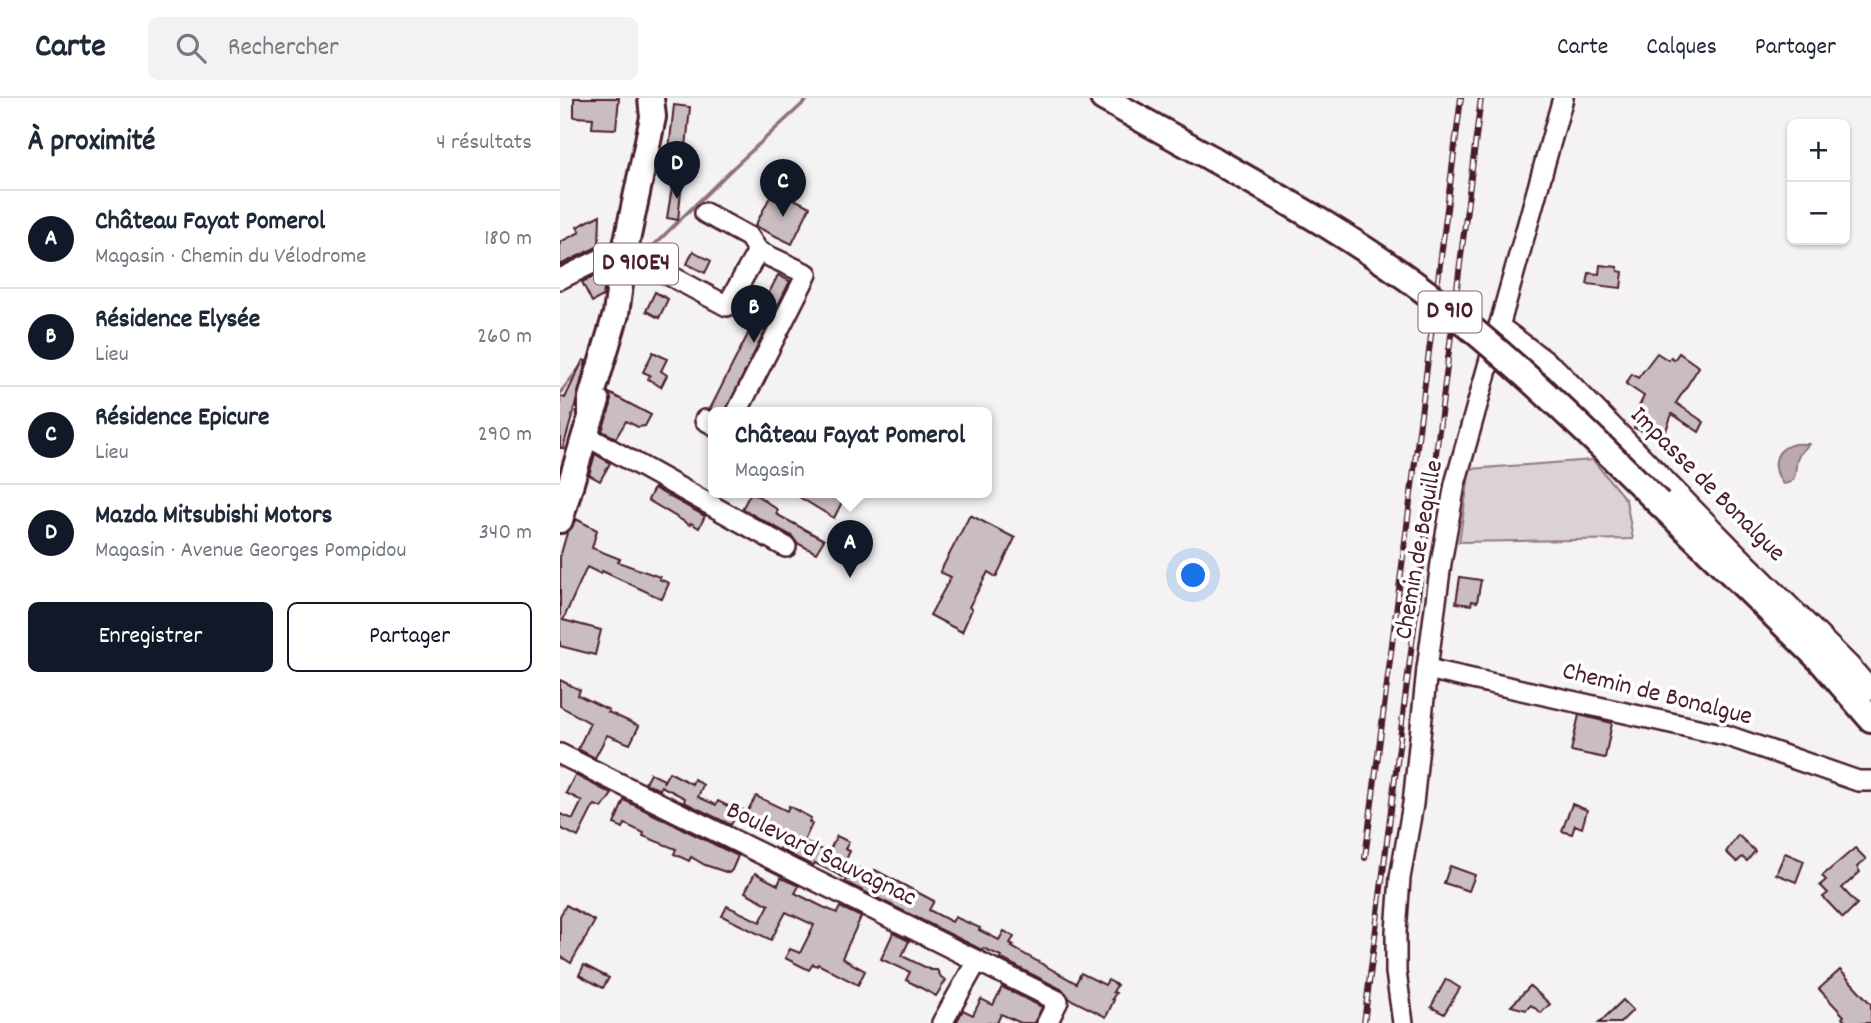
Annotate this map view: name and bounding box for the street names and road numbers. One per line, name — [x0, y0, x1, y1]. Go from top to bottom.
road number: D 910E4 — [594, 244, 678, 284]
road number: D 910 — [1418, 292, 1482, 332]
street label: Impasse de Bonalgue — [1621, 399, 1793, 571]
street label: Chemin de Bequille — [1386, 457, 1454, 643]
street label: Chemin de Bonalgue — [1558, 653, 1756, 737]
street label: Boulevard Sauvagnac — [720, 793, 922, 917]

